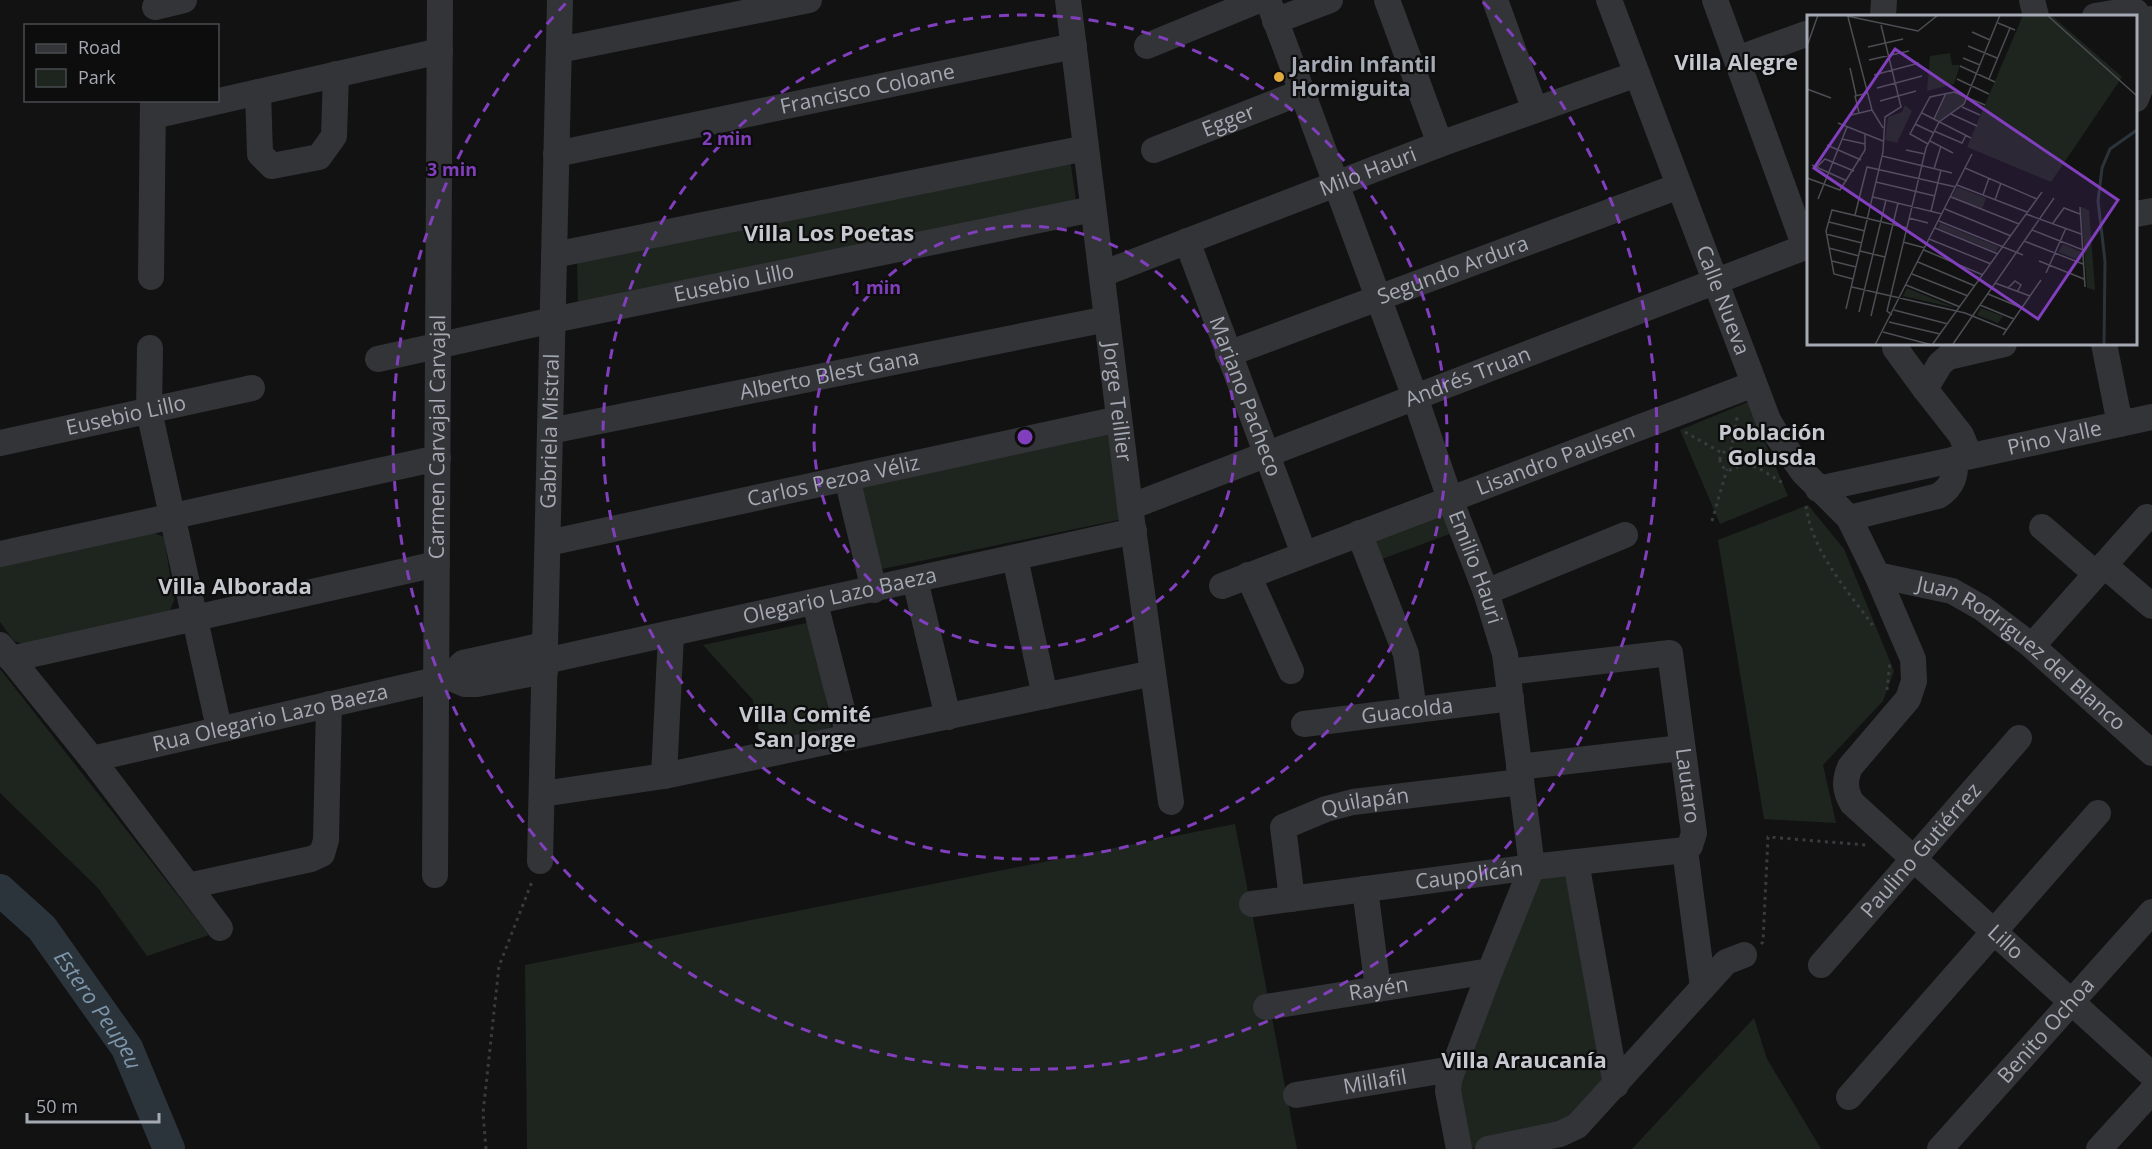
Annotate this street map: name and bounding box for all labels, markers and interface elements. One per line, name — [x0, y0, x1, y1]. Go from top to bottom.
inset map — [1807, 15, 2137, 345]
legend — [24, 24, 219, 102]
text: Road — [78, 35, 121, 59]
district label: Villa Alegre — [1674, 46, 1798, 76]
place label: Jardin Infantil Hormiguita — [1289, 50, 1436, 102]
street label: Francisco Coloane — [777, 56, 957, 120]
text: Park — [78, 65, 116, 89]
marker: Jardin Infantil Hormiguita — [1272, 70, 1286, 84]
street label: Egger — [1197, 97, 1259, 143]
text: 2 min — [702, 126, 752, 150]
street label: Milo Hauri — [1315, 139, 1420, 202]
text: 3 min — [427, 157, 477, 181]
district label: Villa Los Poetas — [744, 217, 914, 247]
street label: Segundo Ardura — [1373, 228, 1532, 310]
street label: Calle Nueva — [1690, 241, 1757, 359]
street label: Eusebio Lillo — [671, 256, 796, 308]
text: 1 min — [851, 275, 901, 299]
street label: Mariano Pacheco — [1203, 312, 1289, 480]
street label: Carmen Carvajal Carvajal — [422, 315, 451, 559]
street label: Jorge Teillier — [1097, 338, 1139, 464]
street label: Andrés Truan — [1401, 339, 1534, 413]
street label: Alberto Blest Gana — [737, 342, 921, 406]
street label: Gabriela Mistral — [533, 353, 565, 509]
street label: Eusebio Lillo — [63, 388, 189, 441]
street label: Pino Valle — [2005, 413, 2104, 461]
street label: Lisandro Paulsen — [1472, 415, 1639, 501]
district label: Población Golusda — [1718, 416, 1826, 471]
centre of rings — [1015, 427, 1035, 447]
street label: Carlos Pezoa Véliz — [744, 448, 922, 512]
street label: Emilio Hauri — [1443, 506, 1510, 627]
street label: Olegario Lazo Baeza — [740, 560, 939, 630]
street label: Juan Rodríguez del Blanco — [1912, 568, 2132, 736]
district label: Villa Alborada — [158, 570, 312, 600]
street label: Rua Olegario Lazo Baeza — [150, 676, 391, 758]
street label: Guacolda — [1359, 690, 1455, 730]
district label: Villa Comité San Jorge — [739, 698, 871, 753]
street label: Lautaro — [1670, 746, 1708, 825]
street label: Paulino Gutiérrez — [1854, 776, 1987, 923]
street label: Quilapán — [1318, 780, 1411, 823]
street label: Caupolicán — [1413, 853, 1525, 895]
street label: Lillo — [1982, 918, 2030, 965]
water label: Estero Peupeu — [48, 943, 150, 1074]
street label: Rayén — [1347, 969, 1410, 1006]
street label: Benito Ochoa — [1991, 971, 2100, 1089]
district label: Villa Araucanía — [1441, 1044, 1607, 1074]
street label: Millafil — [1341, 1062, 1409, 1100]
scale bar — [27, 1086, 159, 1124]
text: 50 m — [36, 1094, 78, 1118]

